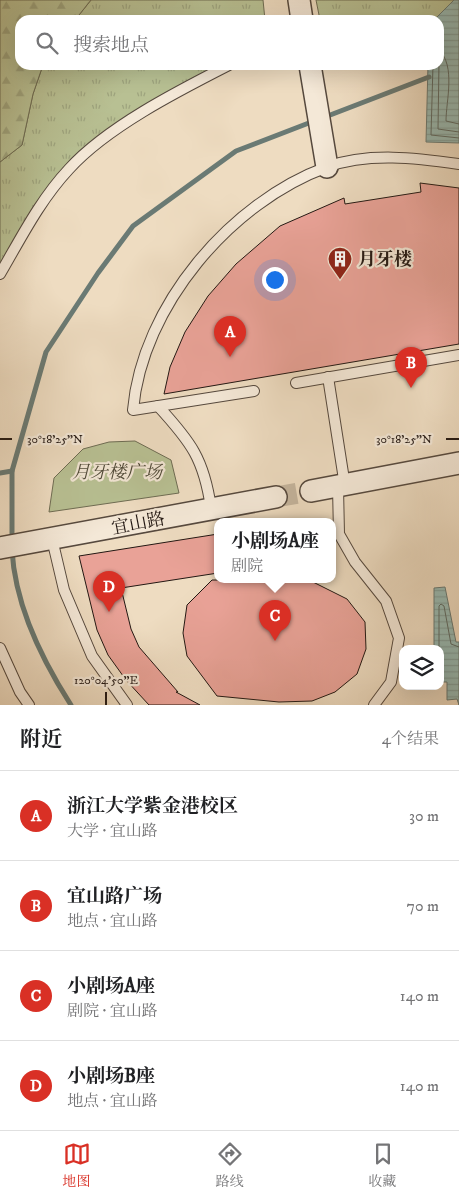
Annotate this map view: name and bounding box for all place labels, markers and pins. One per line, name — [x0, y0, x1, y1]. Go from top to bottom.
building icon: 月牙楼 — [327, 246, 353, 280]
place label: 月牙楼 — [358, 249, 412, 271]
pin: A — [214, 316, 246, 357]
pin: B — [395, 347, 427, 388]
pin: D — [93, 571, 125, 612]
pin: C — [259, 600, 291, 641]

